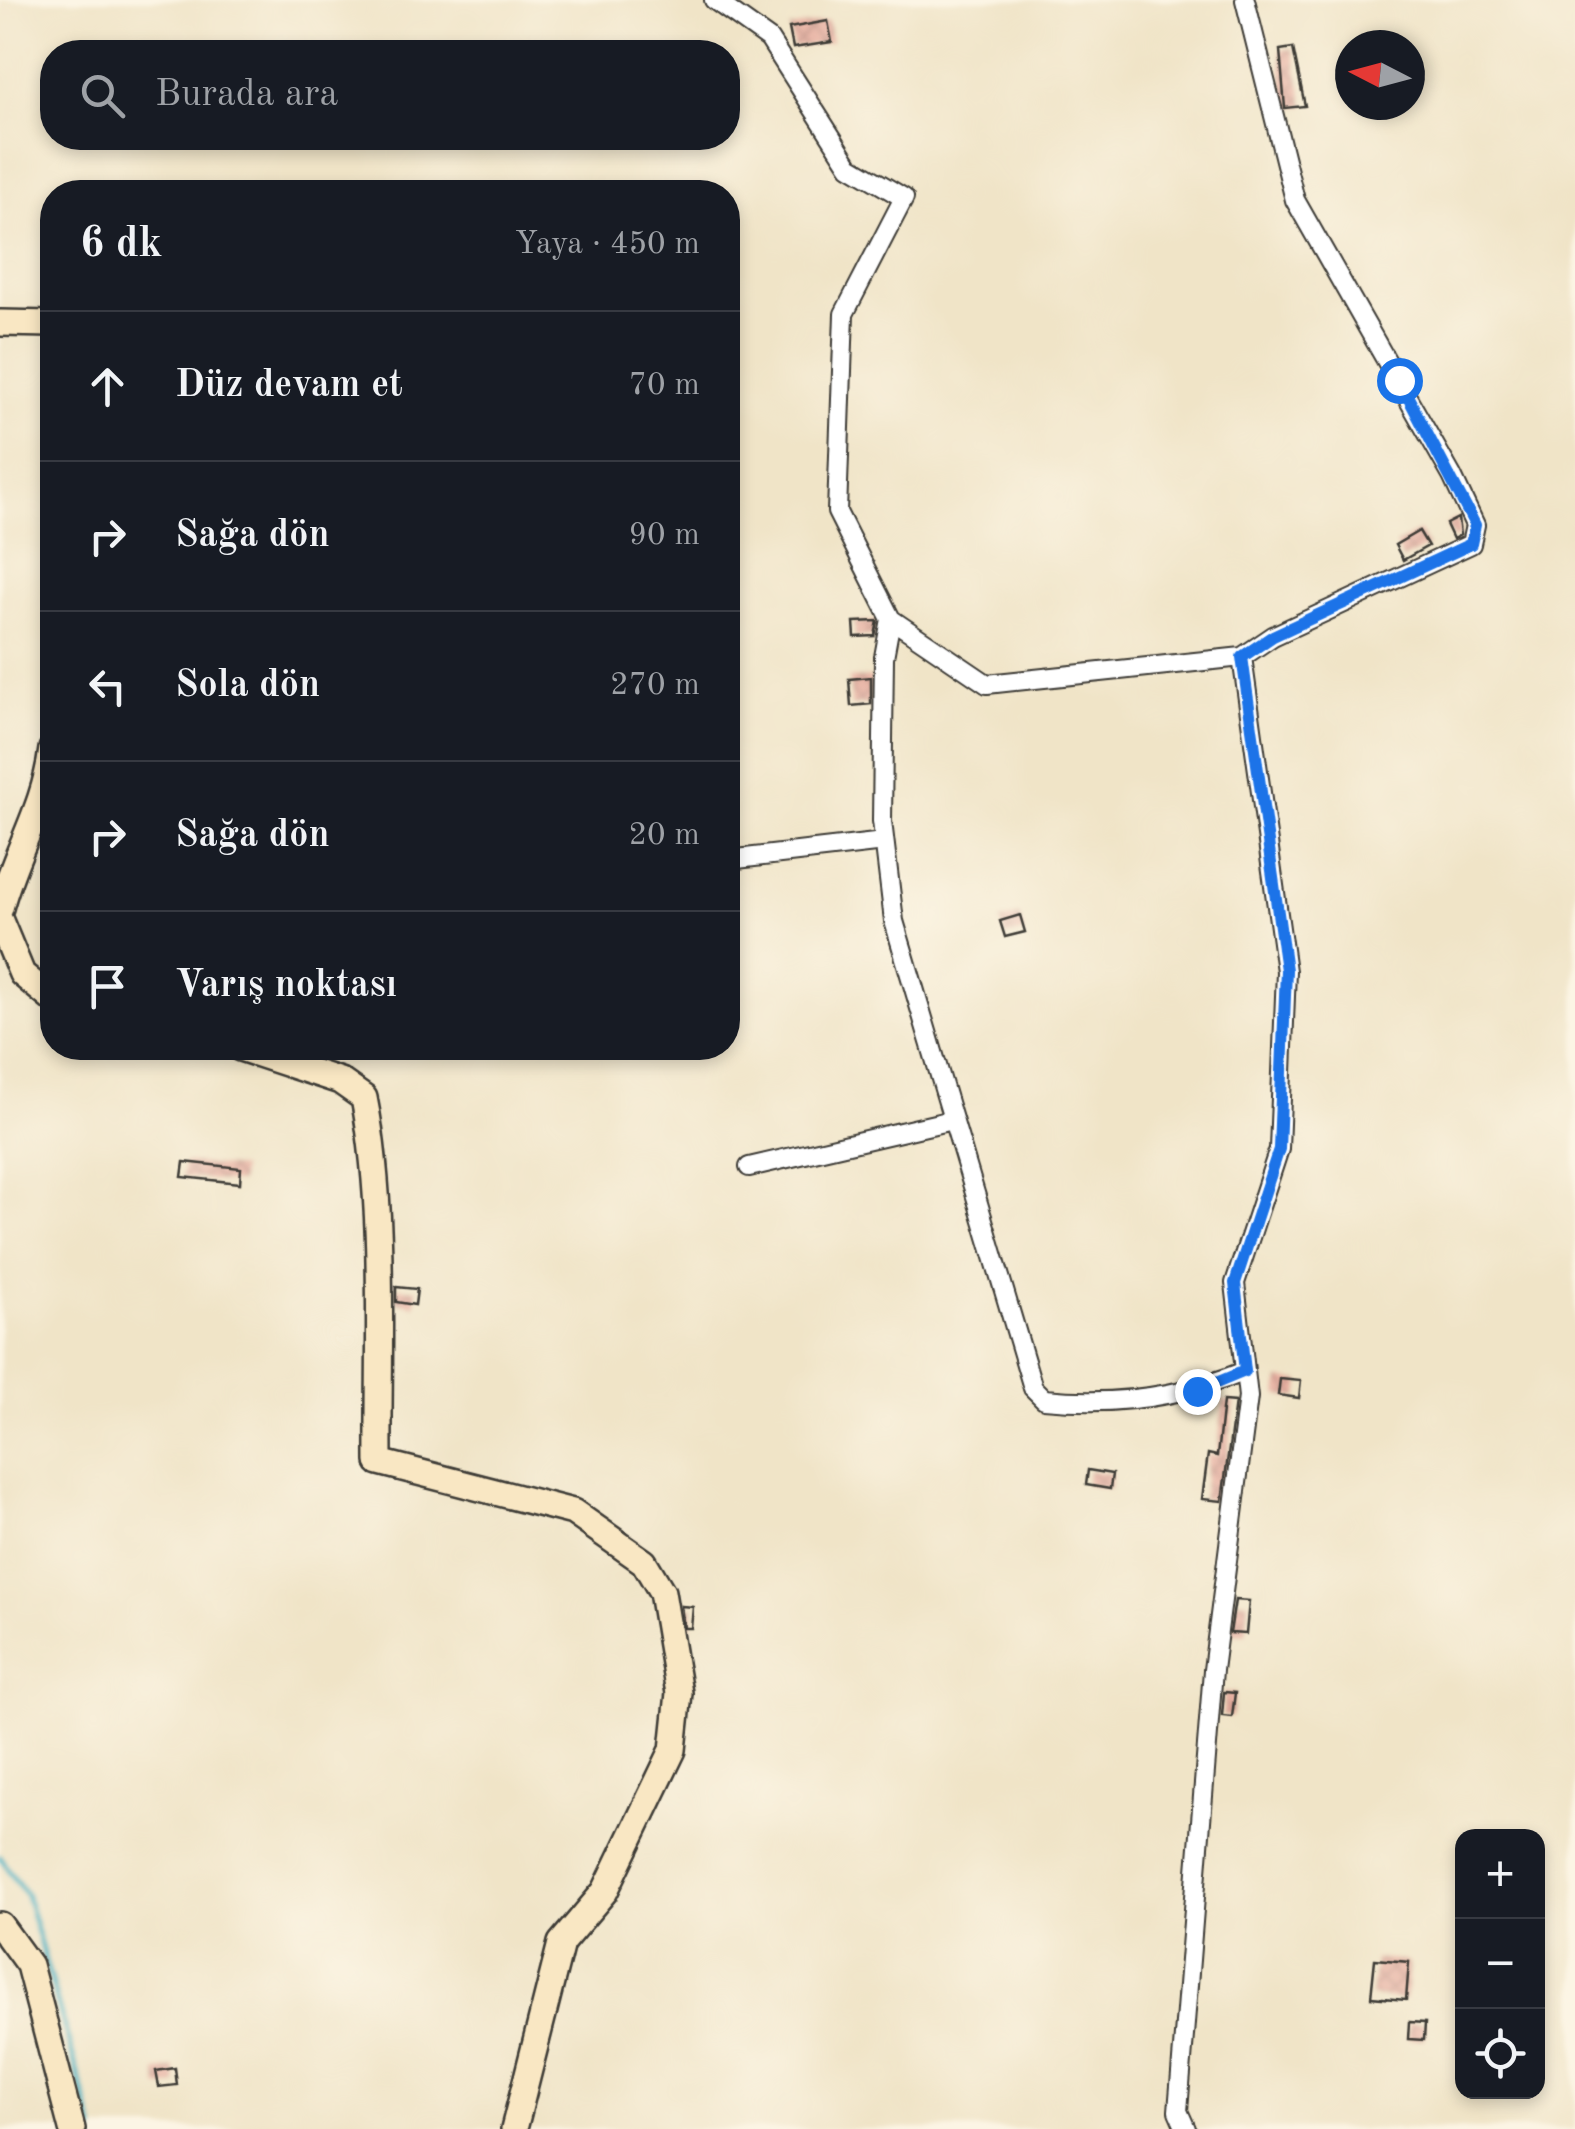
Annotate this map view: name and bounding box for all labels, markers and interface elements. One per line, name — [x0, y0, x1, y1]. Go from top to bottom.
north arrow — [1335, 30, 1425, 120]
search box — [40, 40, 740, 150]
icon: search — [75, 68, 130, 123]
text: Burada ara — [155, 76, 338, 114]
text: 6 dk — [80, 224, 162, 266]
text: Yaya · 450 m — [515, 229, 700, 261]
route start — [1377, 358, 1423, 404]
icon: ahead — [80, 359, 135, 414]
text: Düz devam et — [175, 367, 403, 405]
text: 70 m — [629, 370, 700, 402]
icon: right — [80, 509, 135, 564]
text: Sağa dön — [175, 517, 330, 555]
text: 90 m — [629, 520, 700, 552]
icon: left — [80, 659, 135, 714]
text: Sola dön — [175, 667, 320, 705]
text: 270 m — [610, 670, 700, 702]
icon: right — [80, 809, 135, 864]
text: Sağa dön — [175, 817, 330, 855]
text: 20 m — [629, 820, 700, 852]
icon: arrive — [80, 959, 135, 1014]
text: Varış noktası — [175, 967, 397, 1005]
route end — [1175, 1369, 1221, 1415]
map controls — [1455, 1829, 1545, 2099]
button: + — [1455, 1829, 1545, 1919]
button: − — [1455, 1919, 1545, 2009]
button: locate — [1455, 2009, 1545, 2099]

